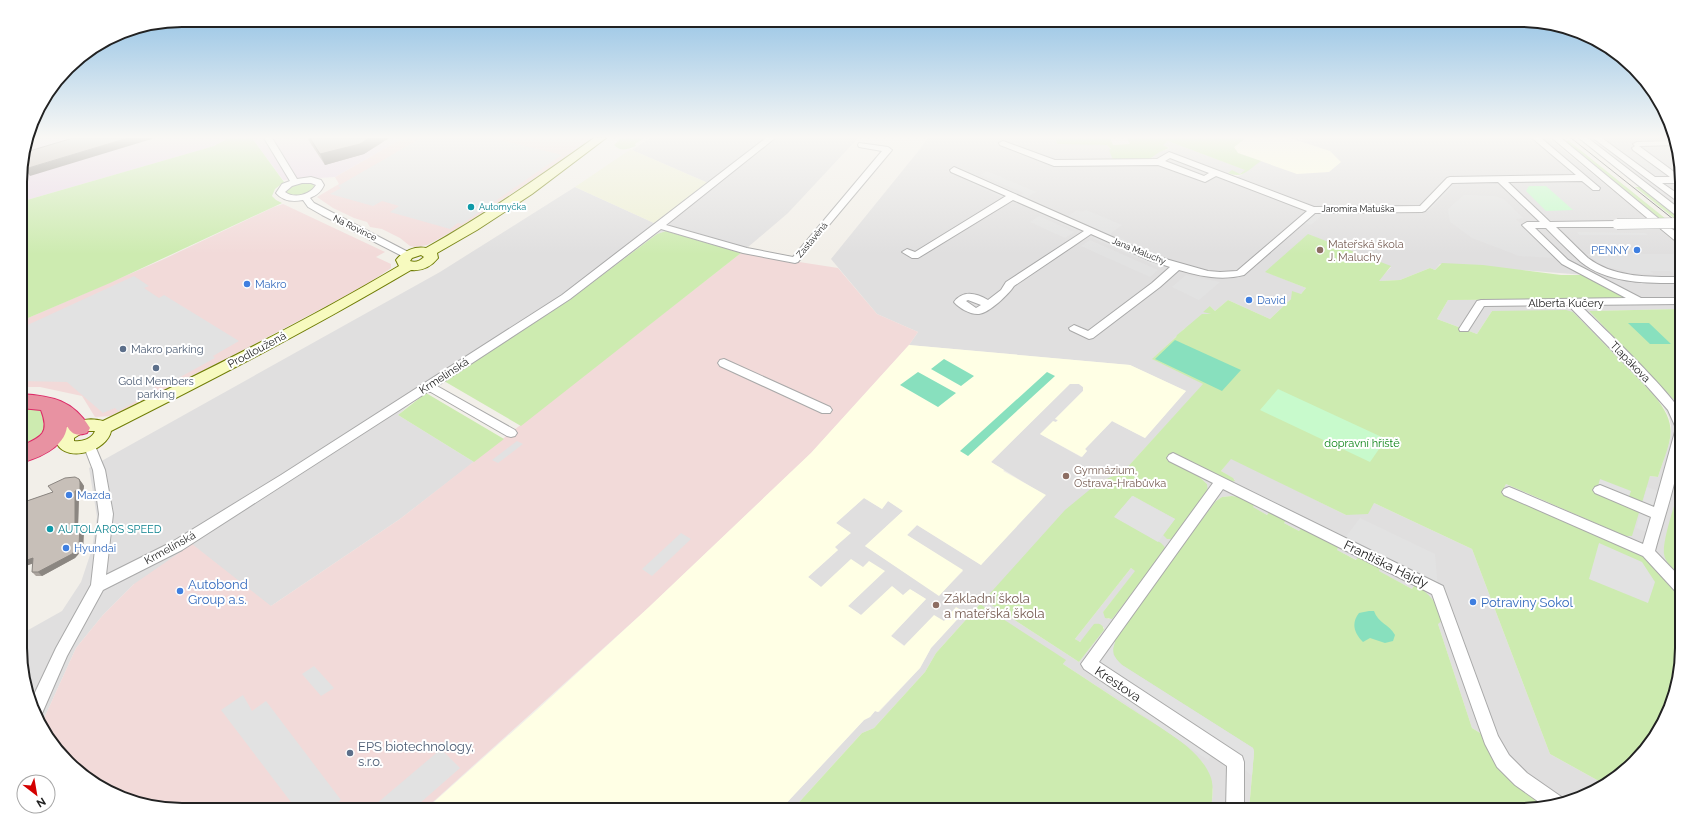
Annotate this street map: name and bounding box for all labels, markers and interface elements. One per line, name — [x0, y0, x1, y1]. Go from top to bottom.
marker: Automyčka — [466, 202, 476, 212]
place label: Automyčka — [479, 202, 526, 212]
street label: Jaromíra Matuška — [1321, 204, 1395, 214]
street label: Na Rovince — [332, 213, 379, 243]
street label: Zastavěná — [794, 220, 830, 260]
street label: Jana Maluchy — [1111, 236, 1167, 266]
place label: Mateřská škola J. Maluchy — [1328, 238, 1404, 264]
place label: PENNY — [1591, 244, 1629, 257]
marker: Mateřská škola J. Maluchy — [1315, 245, 1325, 255]
marker: PENNY — [1632, 245, 1642, 255]
place label: Makro — [255, 278, 287, 291]
marker: Makro — [242, 279, 252, 289]
place label: David — [1257, 294, 1286, 307]
marker: David — [1244, 295, 1254, 305]
street label: Alberta Kučery — [1528, 297, 1604, 310]
street label: Prodloužená — [226, 329, 288, 371]
street label: Tlapákova — [1607, 339, 1653, 385]
place label: Makro parking — [131, 343, 204, 356]
marker: Makro parking — [118, 344, 128, 354]
street label: Krmelínská — [417, 355, 471, 397]
marker: Gold Members parking — [151, 363, 161, 373]
place label: Gold Members parking — [118, 375, 194, 401]
park label: dopravní hřiště — [1324, 437, 1400, 450]
place label: Gymnázium, Ostrava-Hrabůvka — [1074, 464, 1166, 490]
marker: Gymnázium, Ostrava-Hrabůvka — [1061, 471, 1071, 481]
place label: Mazda — [77, 489, 111, 502]
marker: Mazda — [64, 490, 74, 500]
place label: AUTOLAROS SPEED — [58, 523, 162, 536]
marker: AUTOLAROS SPEED — [45, 524, 55, 534]
street label: Krmelínská — [142, 529, 198, 567]
street label: Františka Hajdy — [1342, 537, 1430, 591]
place label: Hyundai — [74, 542, 116, 555]
marker: Hyundai — [61, 543, 71, 553]
place label: Autobond Group a.s. — [188, 577, 248, 607]
marker: Autobond Group a.s. — [175, 586, 185, 596]
place label: Základní škola a mateřská škola — [944, 591, 1045, 621]
place label: Potraviny Sokol — [1481, 595, 1573, 610]
marker: Potraviny Sokol — [1468, 597, 1478, 607]
marker: Základní škola a mateřská škola — [931, 600, 941, 610]
street label: Krestova — [1092, 663, 1144, 705]
place label: EPS biotechnology, s.r.o. — [358, 739, 474, 769]
marker: EPS biotechnology, s.r.o. — [345, 748, 355, 758]
north arrow — [16, 774, 56, 814]
text: N — [34, 794, 48, 810]

